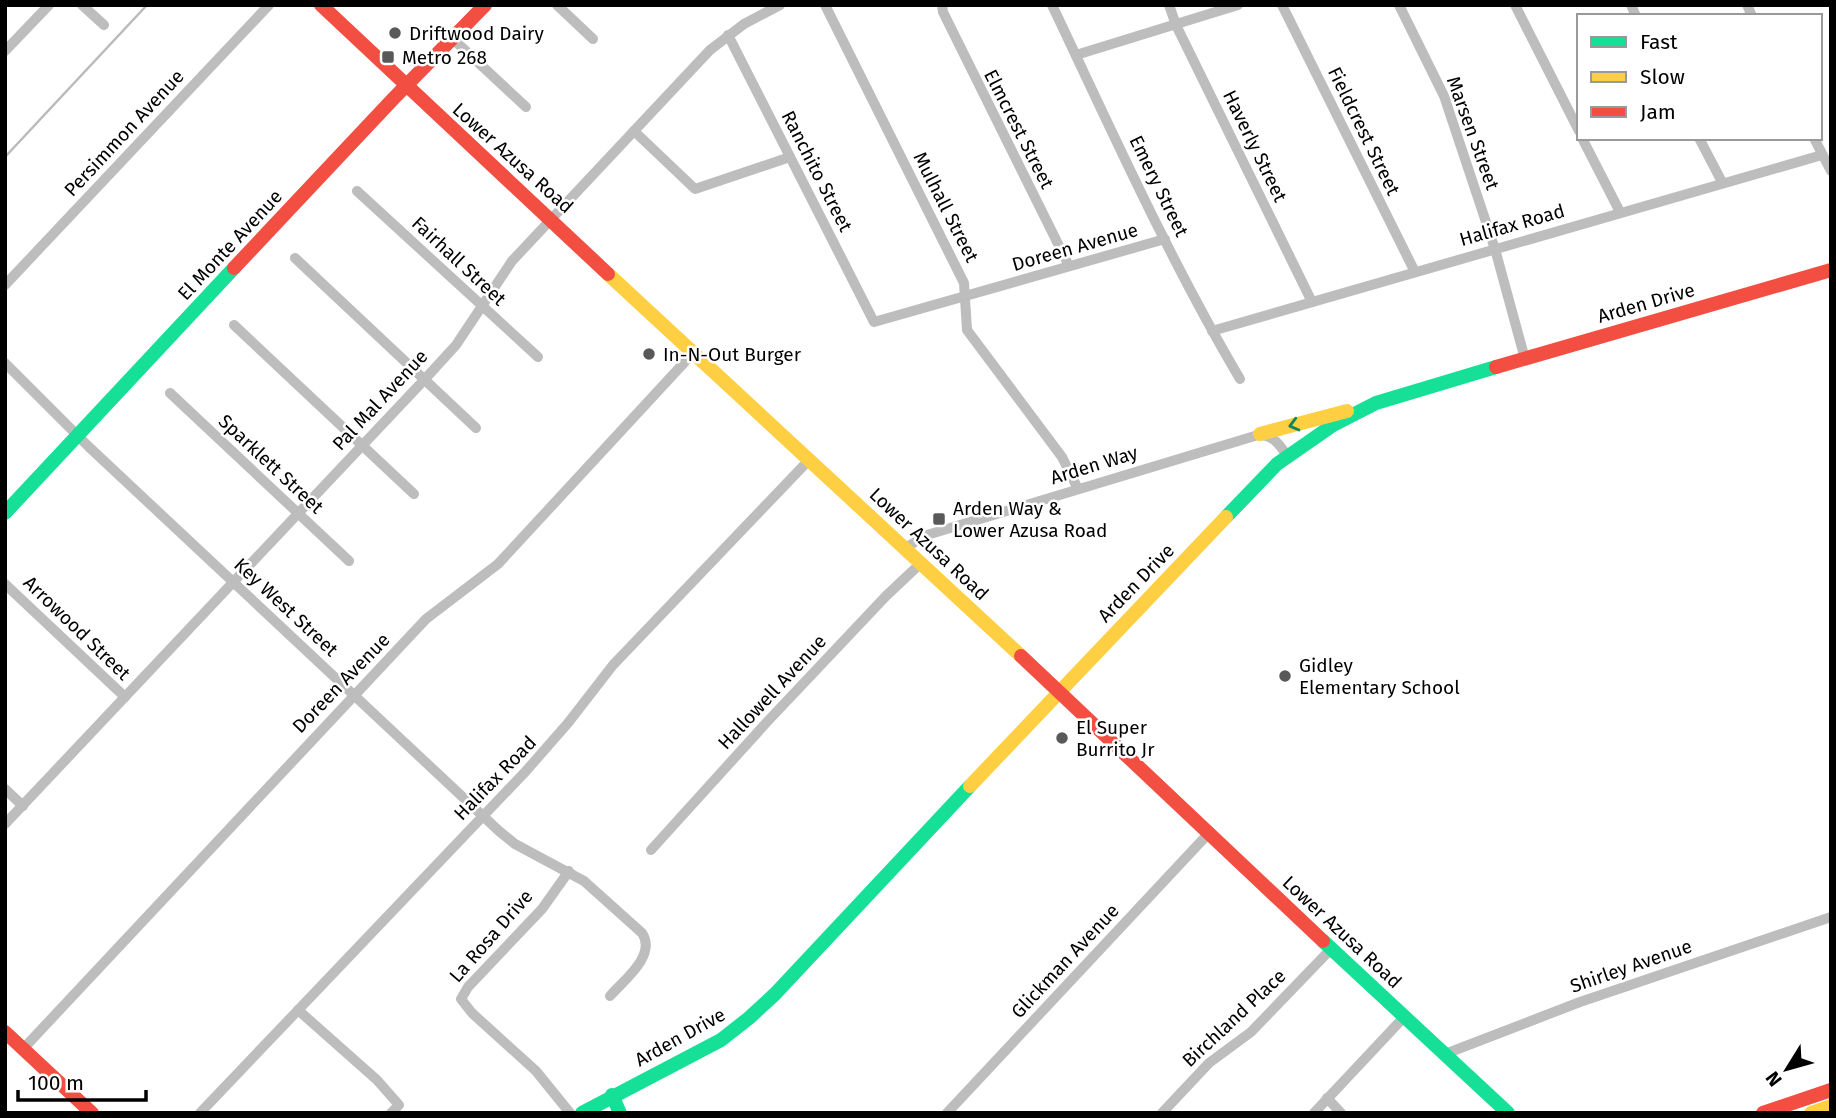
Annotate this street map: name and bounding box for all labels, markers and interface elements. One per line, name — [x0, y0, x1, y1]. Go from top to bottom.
legend — [1577, 14, 1822, 140]
place label: Driftwood Dairy — [409, 22, 544, 45]
marker: Driftwood Dairy — [387, 25, 403, 41]
text: Fast — [1640, 29, 1678, 55]
place label: Metro 268 — [402, 46, 487, 69]
marker: Metro 268 — [380, 49, 396, 65]
street label: Fieldcrest Street — [1323, 63, 1405, 199]
text: Slow — [1640, 64, 1685, 90]
street label: Persimmon Avenue — [59, 65, 189, 201]
street label: Elmcrest Street — [979, 66, 1059, 192]
street label: Marsen Street — [1442, 73, 1504, 193]
street label: Haverly Street — [1218, 86, 1292, 206]
street label: Lower Azusa Road — [448, 98, 578, 218]
text: Jam — [1640, 99, 1676, 125]
street label: Ranchito Street — [777, 107, 857, 235]
street label: Emery Street — [1125, 132, 1193, 241]
street label: Mulhall Street — [908, 148, 984, 266]
street label: El Monte Avenue — [173, 185, 287, 305]
street label: Halifax Road — [1457, 199, 1567, 251]
street label: Fairhall Street — [407, 212, 511, 310]
street label: Doreen Avenue — [1009, 218, 1141, 276]
street label: Arden Drive — [1595, 278, 1697, 328]
place label: In-N-Out Burger — [663, 343, 802, 366]
street label: Pal Mal Avenue — [327, 345, 433, 455]
marker: In-N-Out Burger — [641, 346, 657, 362]
street label: Sparklett Street — [214, 410, 328, 519]
one-way arrow — [1288, 417, 1300, 431]
street label: Arden Way — [1048, 441, 1141, 489]
street label: Lower Azusa Road — [865, 483, 993, 605]
place label: Arden Way & Lower Azusa Road — [953, 497, 1107, 542]
marker: Arden Way & Lower Azusa Road — [931, 511, 947, 527]
street label: Arden Drive — [1093, 539, 1179, 627]
street label: Key West Street — [229, 553, 343, 661]
street label: Arrowood Street — [19, 571, 135, 685]
street label: Doreen Avenue — [288, 628, 394, 738]
street label: Hallowell Avenue — [713, 630, 831, 754]
place label: Gidley Elementary School — [1299, 654, 1460, 699]
marker: Gidley Elementary School — [1277, 668, 1293, 684]
place label: El Super Burrito Jr — [1076, 716, 1155, 761]
marker: El Super Burrito Jr — [1054, 730, 1070, 746]
street label: Halifax Road — [449, 731, 541, 825]
street label: Lower Azusa Road — [1278, 871, 1406, 993]
street label: La Rosa Drive — [444, 885, 538, 987]
street label: Glickman Avenue — [1006, 899, 1124, 1023]
street label: Shirley Avenue — [1567, 934, 1695, 998]
street label: Birchland Place — [1178, 964, 1290, 1072]
street label: Arden Drive — [631, 1003, 729, 1071]
north arrow — [1752, 1034, 1822, 1104]
scale bar — [18, 1058, 145, 1102]
text: N — [1761, 1067, 1787, 1091]
text: 100 m — [28, 1070, 84, 1096]

